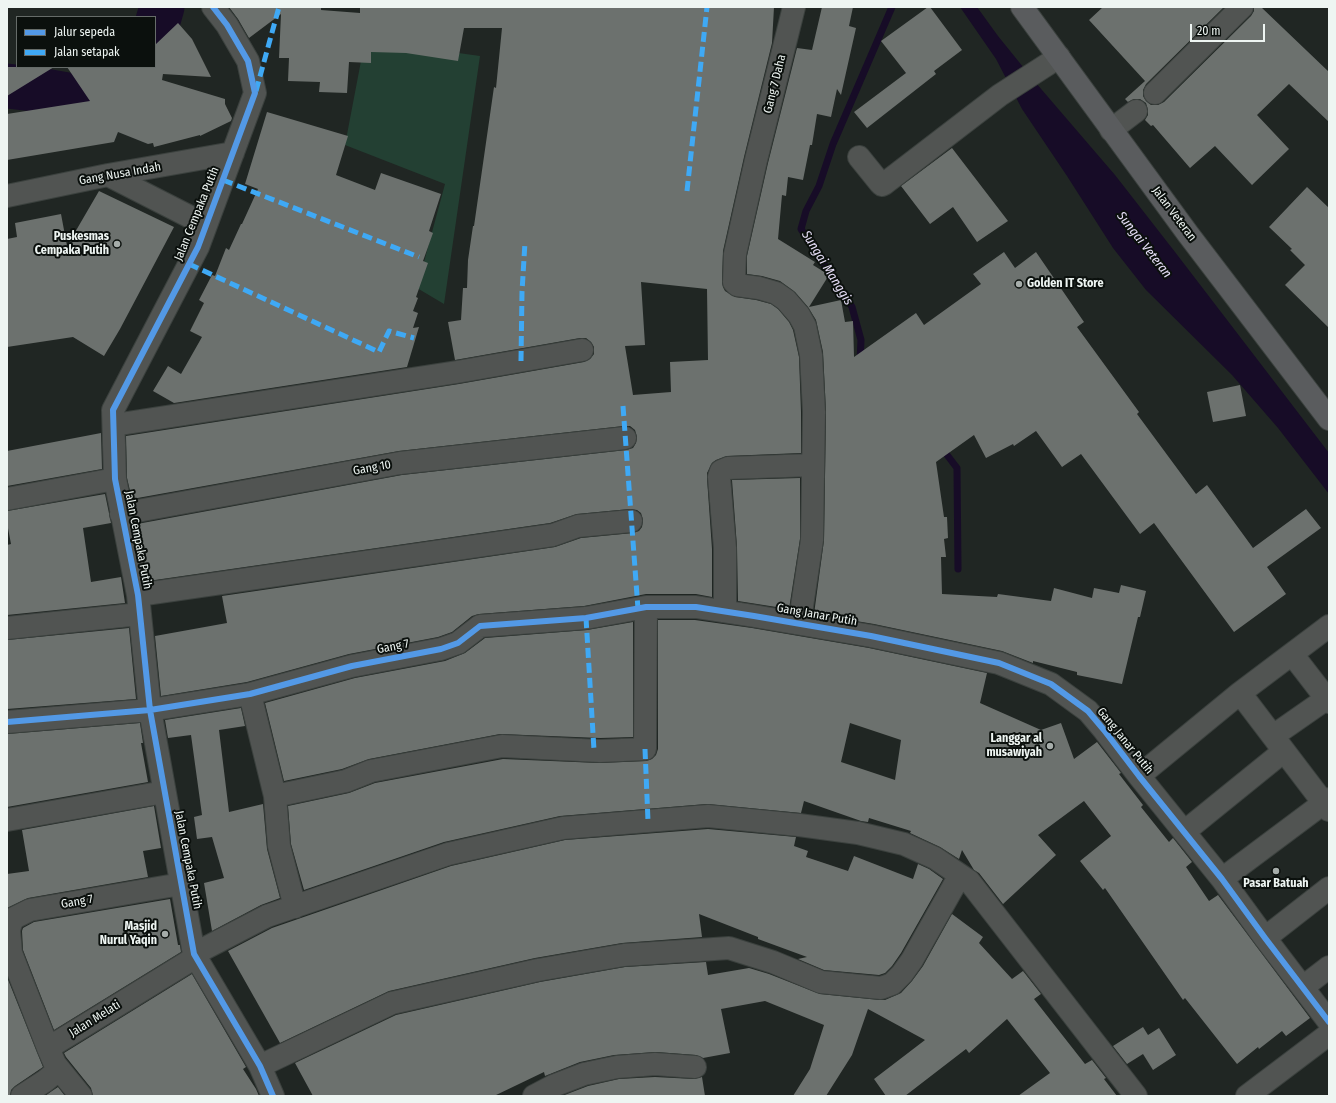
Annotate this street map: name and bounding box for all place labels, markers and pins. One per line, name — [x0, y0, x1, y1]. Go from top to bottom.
place label: Puskesmas Cempaka Putih — [35, 230, 109, 258]
marker: Puskesmas Cempaka Putih — [112, 239, 122, 249]
place label: Golden IT Store — [1027, 277, 1103, 291]
marker: Golden IT Store — [1014, 279, 1024, 289]
place label: Langgar al musawiyah — [986, 732, 1042, 760]
marker: Langgar al musawiyah — [1045, 741, 1055, 751]
marker: Pasar Batuah — [1271, 866, 1281, 876]
place label: Pasar Batuah — [1243, 877, 1309, 891]
place label: Masjid Nurul Yaqin — [100, 920, 157, 948]
marker: Masjid Nurul Yaqin — [160, 929, 170, 939]

